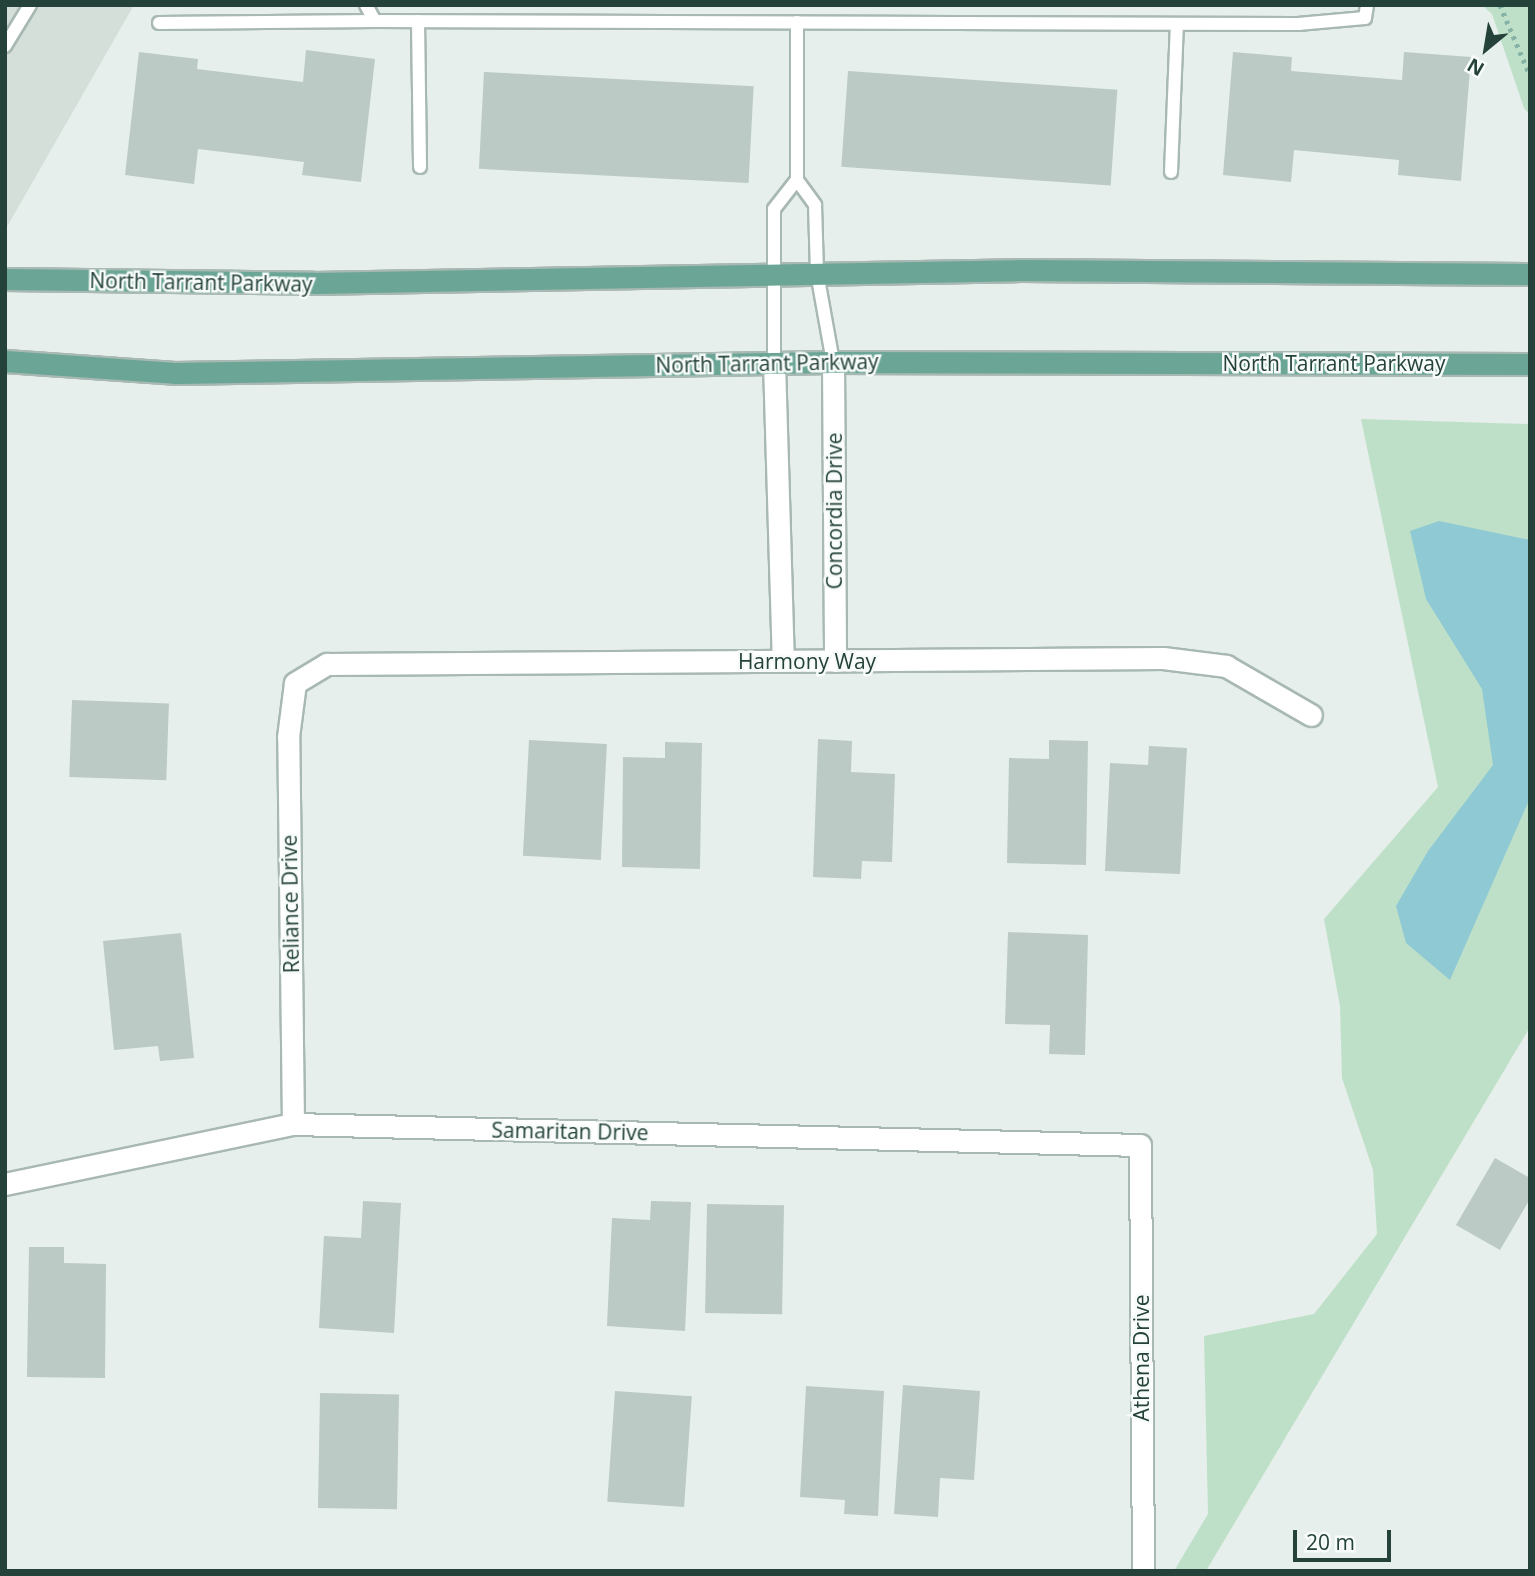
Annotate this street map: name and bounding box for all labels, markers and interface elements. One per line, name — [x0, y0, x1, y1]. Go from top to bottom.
north arrow — [1451, 14, 1521, 84]
text: N — [1462, 52, 1489, 82]
street label: North Tarrant Parkway — [89, 267, 313, 297]
street label: North Tarrant Parkway — [655, 348, 879, 378]
street label: North Tarrant Parkway — [1222, 350, 1446, 376]
street label: Concordia Drive — [821, 433, 847, 589]
street label: Harmony Way — [738, 648, 876, 674]
street label: Reliance Drive — [276, 834, 304, 974]
street label: Samaritan Drive — [491, 1117, 649, 1145]
street label: Athena Drive — [1128, 1295, 1154, 1421]
scale bar — [1297, 1516, 1395, 1560]
text: 20 m — [1306, 1528, 1355, 1556]

